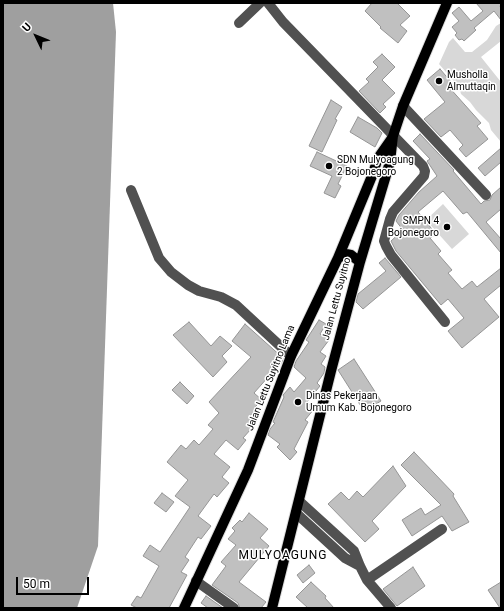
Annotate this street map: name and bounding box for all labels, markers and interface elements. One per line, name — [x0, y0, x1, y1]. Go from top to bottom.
north arrow — [16, 16, 56, 56]
text: U — [20, 20, 34, 35]
place label: Musholla Almuttaqin — [447, 69, 496, 92]
marker: Musholla Almuttaqin — [434, 76, 444, 86]
place label: SDN Mulyoagung 2 Bojonegoro — [337, 154, 414, 178]
marker: SDN Mulyoagung 2 Bojonegoro — [324, 161, 334, 171]
place label: SMPN 4 Bojonegoro — [388, 215, 439, 238]
marker: SMPN 4 Bojonegoro — [442, 222, 452, 232]
street label: Jalan Lettu Suyitno — [320, 256, 354, 342]
street label: Jalan Lettu Suyitno Lama — [244, 324, 298, 432]
place label: Dinas Pekerjaan Umum Kab. Bojonegoro — [306, 390, 412, 414]
marker: Dinas Pekerjaan Umum Kab. Bojonegoro — [293, 397, 303, 407]
district label: MULYOAGUNG — [239, 549, 327, 563]
scale bar — [18, 569, 91, 595]
text: 50 m — [23, 577, 50, 591]

